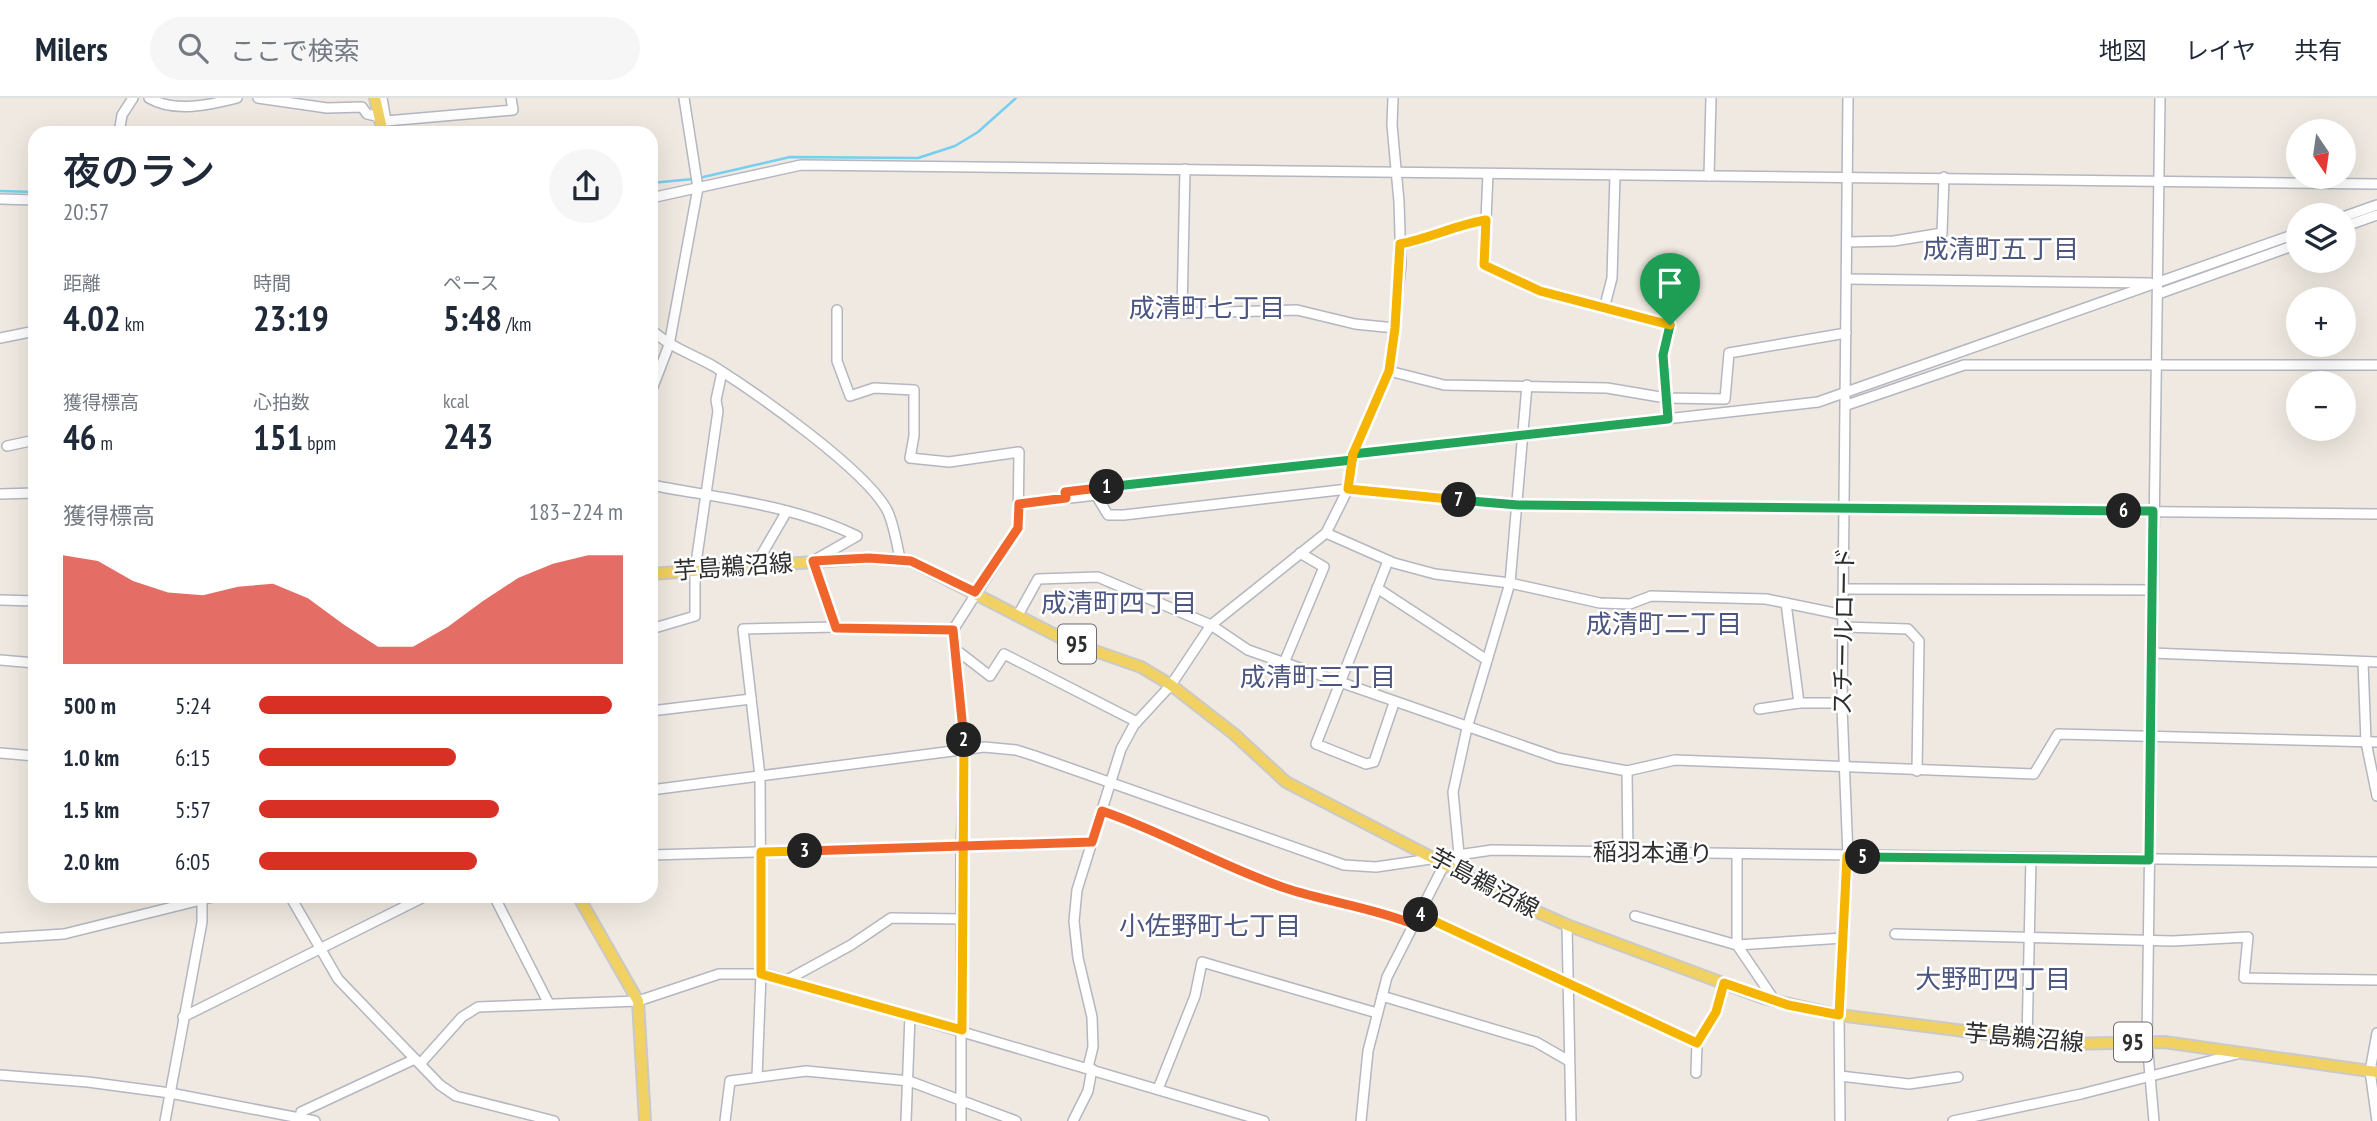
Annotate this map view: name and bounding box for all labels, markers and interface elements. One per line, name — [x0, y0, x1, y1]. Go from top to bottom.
search box — [150, 17, 640, 80]
text: Milers — [35, 27, 108, 70]
icon: search — [174, 29, 212, 67]
text: ここで検索 — [230, 34, 360, 67]
text: 地図 — [2099, 35, 2147, 66]
text: レイヤ — [2185, 35, 2256, 66]
text: 共有 — [2294, 35, 2342, 66]
north arrow — [2286, 119, 2356, 189]
map controls — [2286, 119, 2356, 441]
text: 夜のラン — [63, 146, 215, 195]
button: share — [549, 149, 623, 223]
text: 20:57 — [63, 197, 109, 226]
button: layers — [2286, 203, 2356, 273]
district label: 成清町五丁目 — [1923, 232, 2079, 265]
pin — [1640, 253, 1700, 325]
icon: arrive — [1651, 264, 1689, 302]
text: 距離 — [63, 271, 101, 295]
text: 時間 — [253, 271, 291, 295]
text: ペース — [443, 271, 499, 295]
button: + — [2286, 287, 2356, 357]
district label: 成清町七丁目 — [1129, 291, 1285, 324]
text: 4.02 — [63, 295, 121, 341]
text: 23:19 — [253, 295, 329, 341]
text: 5:48 — [443, 295, 502, 341]
text: km — [121, 312, 144, 336]
text: /km — [502, 312, 531, 336]
button: − — [2286, 371, 2356, 441]
text: kcal — [443, 389, 469, 413]
text: 獲得標高 — [63, 390, 139, 414]
text: 心拍数 — [253, 390, 310, 414]
text: 243 — [443, 413, 493, 459]
text: 46 — [63, 414, 96, 460]
text: 151 — [253, 414, 303, 460]
text: m — [96, 431, 113, 455]
text: bpm — [303, 431, 336, 455]
pin: 1 — [1090, 470, 1124, 504]
text: 1 — [1102, 474, 1111, 498]
pin: 7 — [1442, 482, 1476, 518]
text: 7 — [1454, 487, 1463, 511]
pin: 6 — [2106, 494, 2142, 528]
text: 183–224 m — [529, 497, 623, 526]
text: 6 — [2119, 498, 2128, 522]
text: 獲得標高 — [63, 501, 155, 530]
street label: 芋島鵜沼線 — [672, 547, 794, 586]
street label: スチールロード — [1827, 547, 1860, 715]
district label: 成清町四丁目 — [1041, 586, 1197, 619]
district label: 成清町二丁目 — [1586, 607, 1742, 640]
road number: 95 — [1058, 624, 1096, 664]
district label: 成清町三丁目 — [1240, 660, 1396, 693]
text: 500 m — [63, 691, 116, 720]
text: 5:24 — [175, 691, 211, 720]
pin: 2 — [946, 722, 982, 758]
text: 2 — [959, 727, 968, 751]
text: 1.0 km — [63, 743, 119, 772]
text: 6:15 — [175, 743, 211, 772]
text: 1.5 km — [63, 795, 119, 824]
text: 5:57 — [175, 795, 211, 824]
pin: 3 — [788, 834, 822, 868]
street label: 稲羽本通り — [1593, 836, 1713, 869]
text: 3 — [800, 838, 809, 862]
pin: 5 — [1846, 840, 1881, 874]
street label: 芋島鵜沼線 — [1424, 841, 1544, 924]
text: 5 — [1858, 844, 1867, 868]
text: 2.0 km — [63, 847, 119, 876]
text: 6:05 — [175, 847, 211, 876]
pin: 4 — [1404, 898, 1438, 932]
text: 4 — [1416, 902, 1425, 926]
district label: 小佐野町七丁目 — [1119, 909, 1301, 942]
district label: 大野町四丁目 — [1915, 962, 2071, 995]
street label: 芋島鵜沼線 — [1963, 1017, 2085, 1058]
road number: 95 — [2114, 1023, 2152, 1062]

